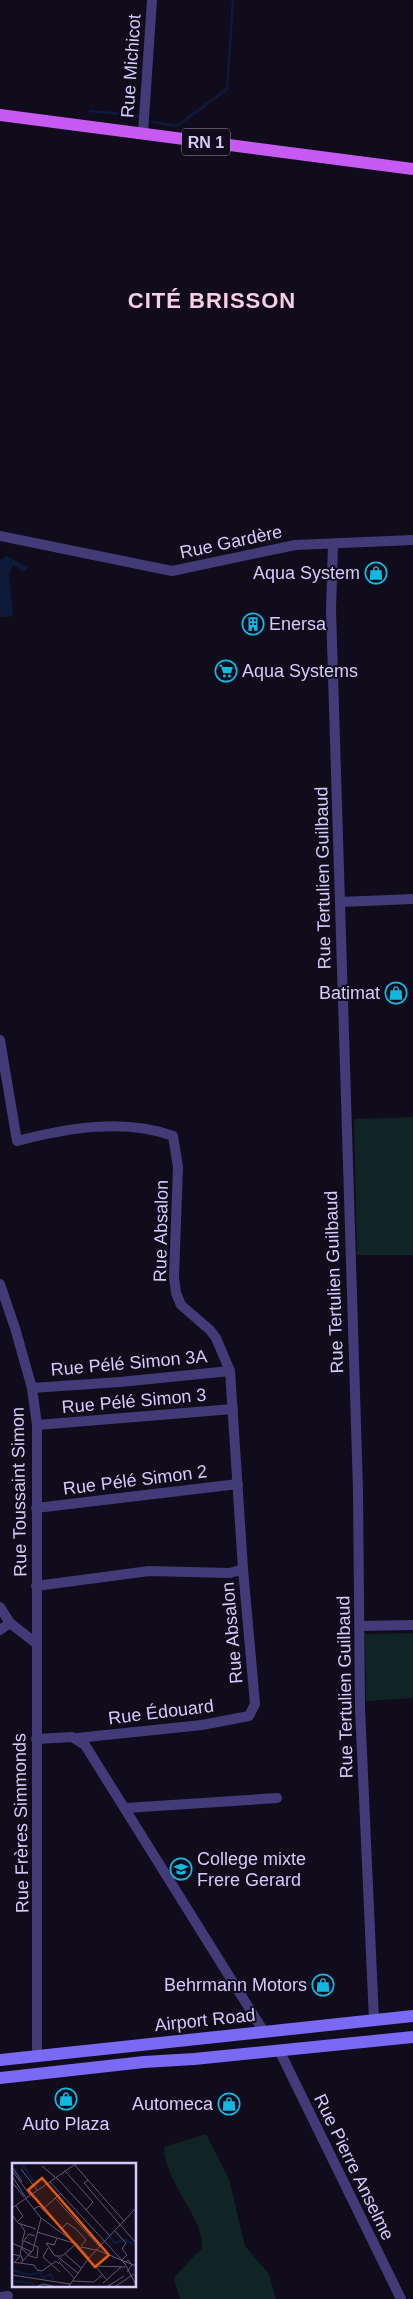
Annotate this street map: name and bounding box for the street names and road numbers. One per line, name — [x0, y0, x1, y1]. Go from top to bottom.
street label: Rue Michicot — [117, 13, 145, 119]
road number: RN 1 — [182, 128, 230, 156]
street label: Rue Gardère — [178, 521, 284, 563]
street label: Rue Tertulien Guilbaud — [311, 786, 335, 970]
street label: Rue Absalon — [150, 1180, 172, 1282]
street label: Rue Tertulien Guilbaud — [321, 1190, 347, 1374]
street label: Rue Pélé Simon 3A — [50, 1346, 208, 1380]
street label: Rue Pélé Simon 3 — [61, 1385, 207, 1417]
street label: Rue Toussaint Simon — [8, 1407, 30, 1577]
street label: Rue Pélé Simon 2 — [62, 1461, 208, 1499]
street label: Rue Absalon — [218, 1581, 246, 1685]
street label: Rue Tertulien Guilbaud — [333, 1595, 357, 1779]
street label: Rue Édouard — [107, 1696, 215, 1728]
street label: Rue Frères Simmonds — [9, 1733, 33, 1913]
street label: Airport Road — [154, 2005, 256, 2035]
street label: Rue Pierre Anselme — [310, 2091, 398, 2243]

